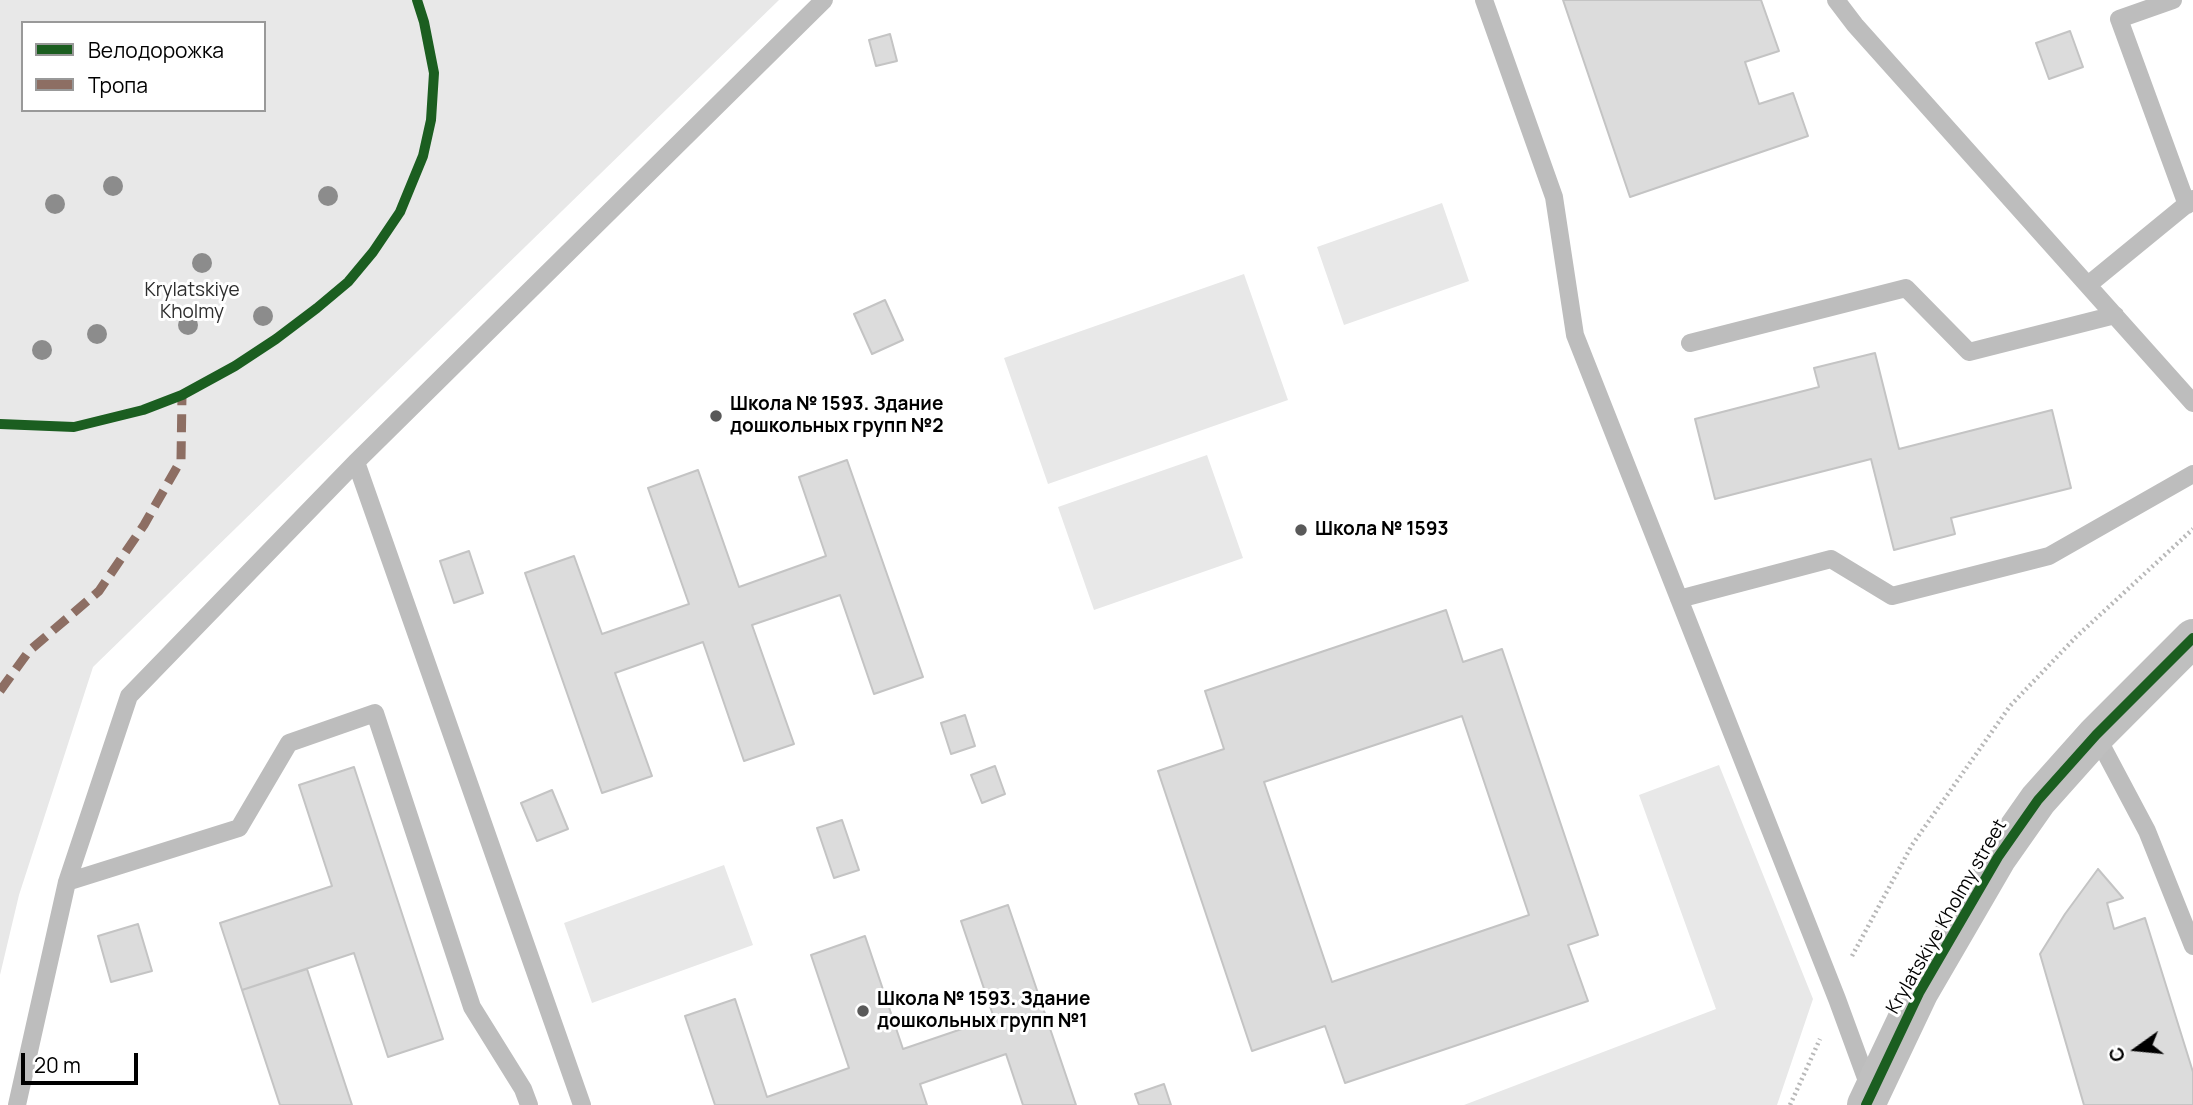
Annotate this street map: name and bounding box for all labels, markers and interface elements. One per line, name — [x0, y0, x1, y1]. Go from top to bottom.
legend — [21, 21, 266, 112]
text: Велодорожка — [88, 36, 224, 64]
text: Тропа — [88, 71, 148, 99]
park label: Krylatskiye Kholmy — [144, 280, 240, 324]
place label: Школа № 1593. Здание дошкольных групп №2 — [730, 394, 944, 438]
marker: Школа № 1593. Здание дошкольных групп №2 — [708, 408, 724, 424]
place label: Школа № 1593 — [1315, 519, 1449, 541]
marker: Школа № 1593 — [1293, 522, 1309, 538]
street label: Krylatskiye Kholmy street — [1882, 816, 2012, 1018]
place label: Школа № 1593. Здание дошкольных групп №1 — [877, 989, 1090, 1033]
marker: Школа № 1593. Здание дошкольных групп №1 — [855, 1003, 871, 1019]
north arrow — [2102, 1014, 2172, 1084]
scale bar — [24, 1038, 142, 1082]
text: С — [2102, 1044, 2131, 1065]
text: 20 m — [34, 1051, 81, 1079]

